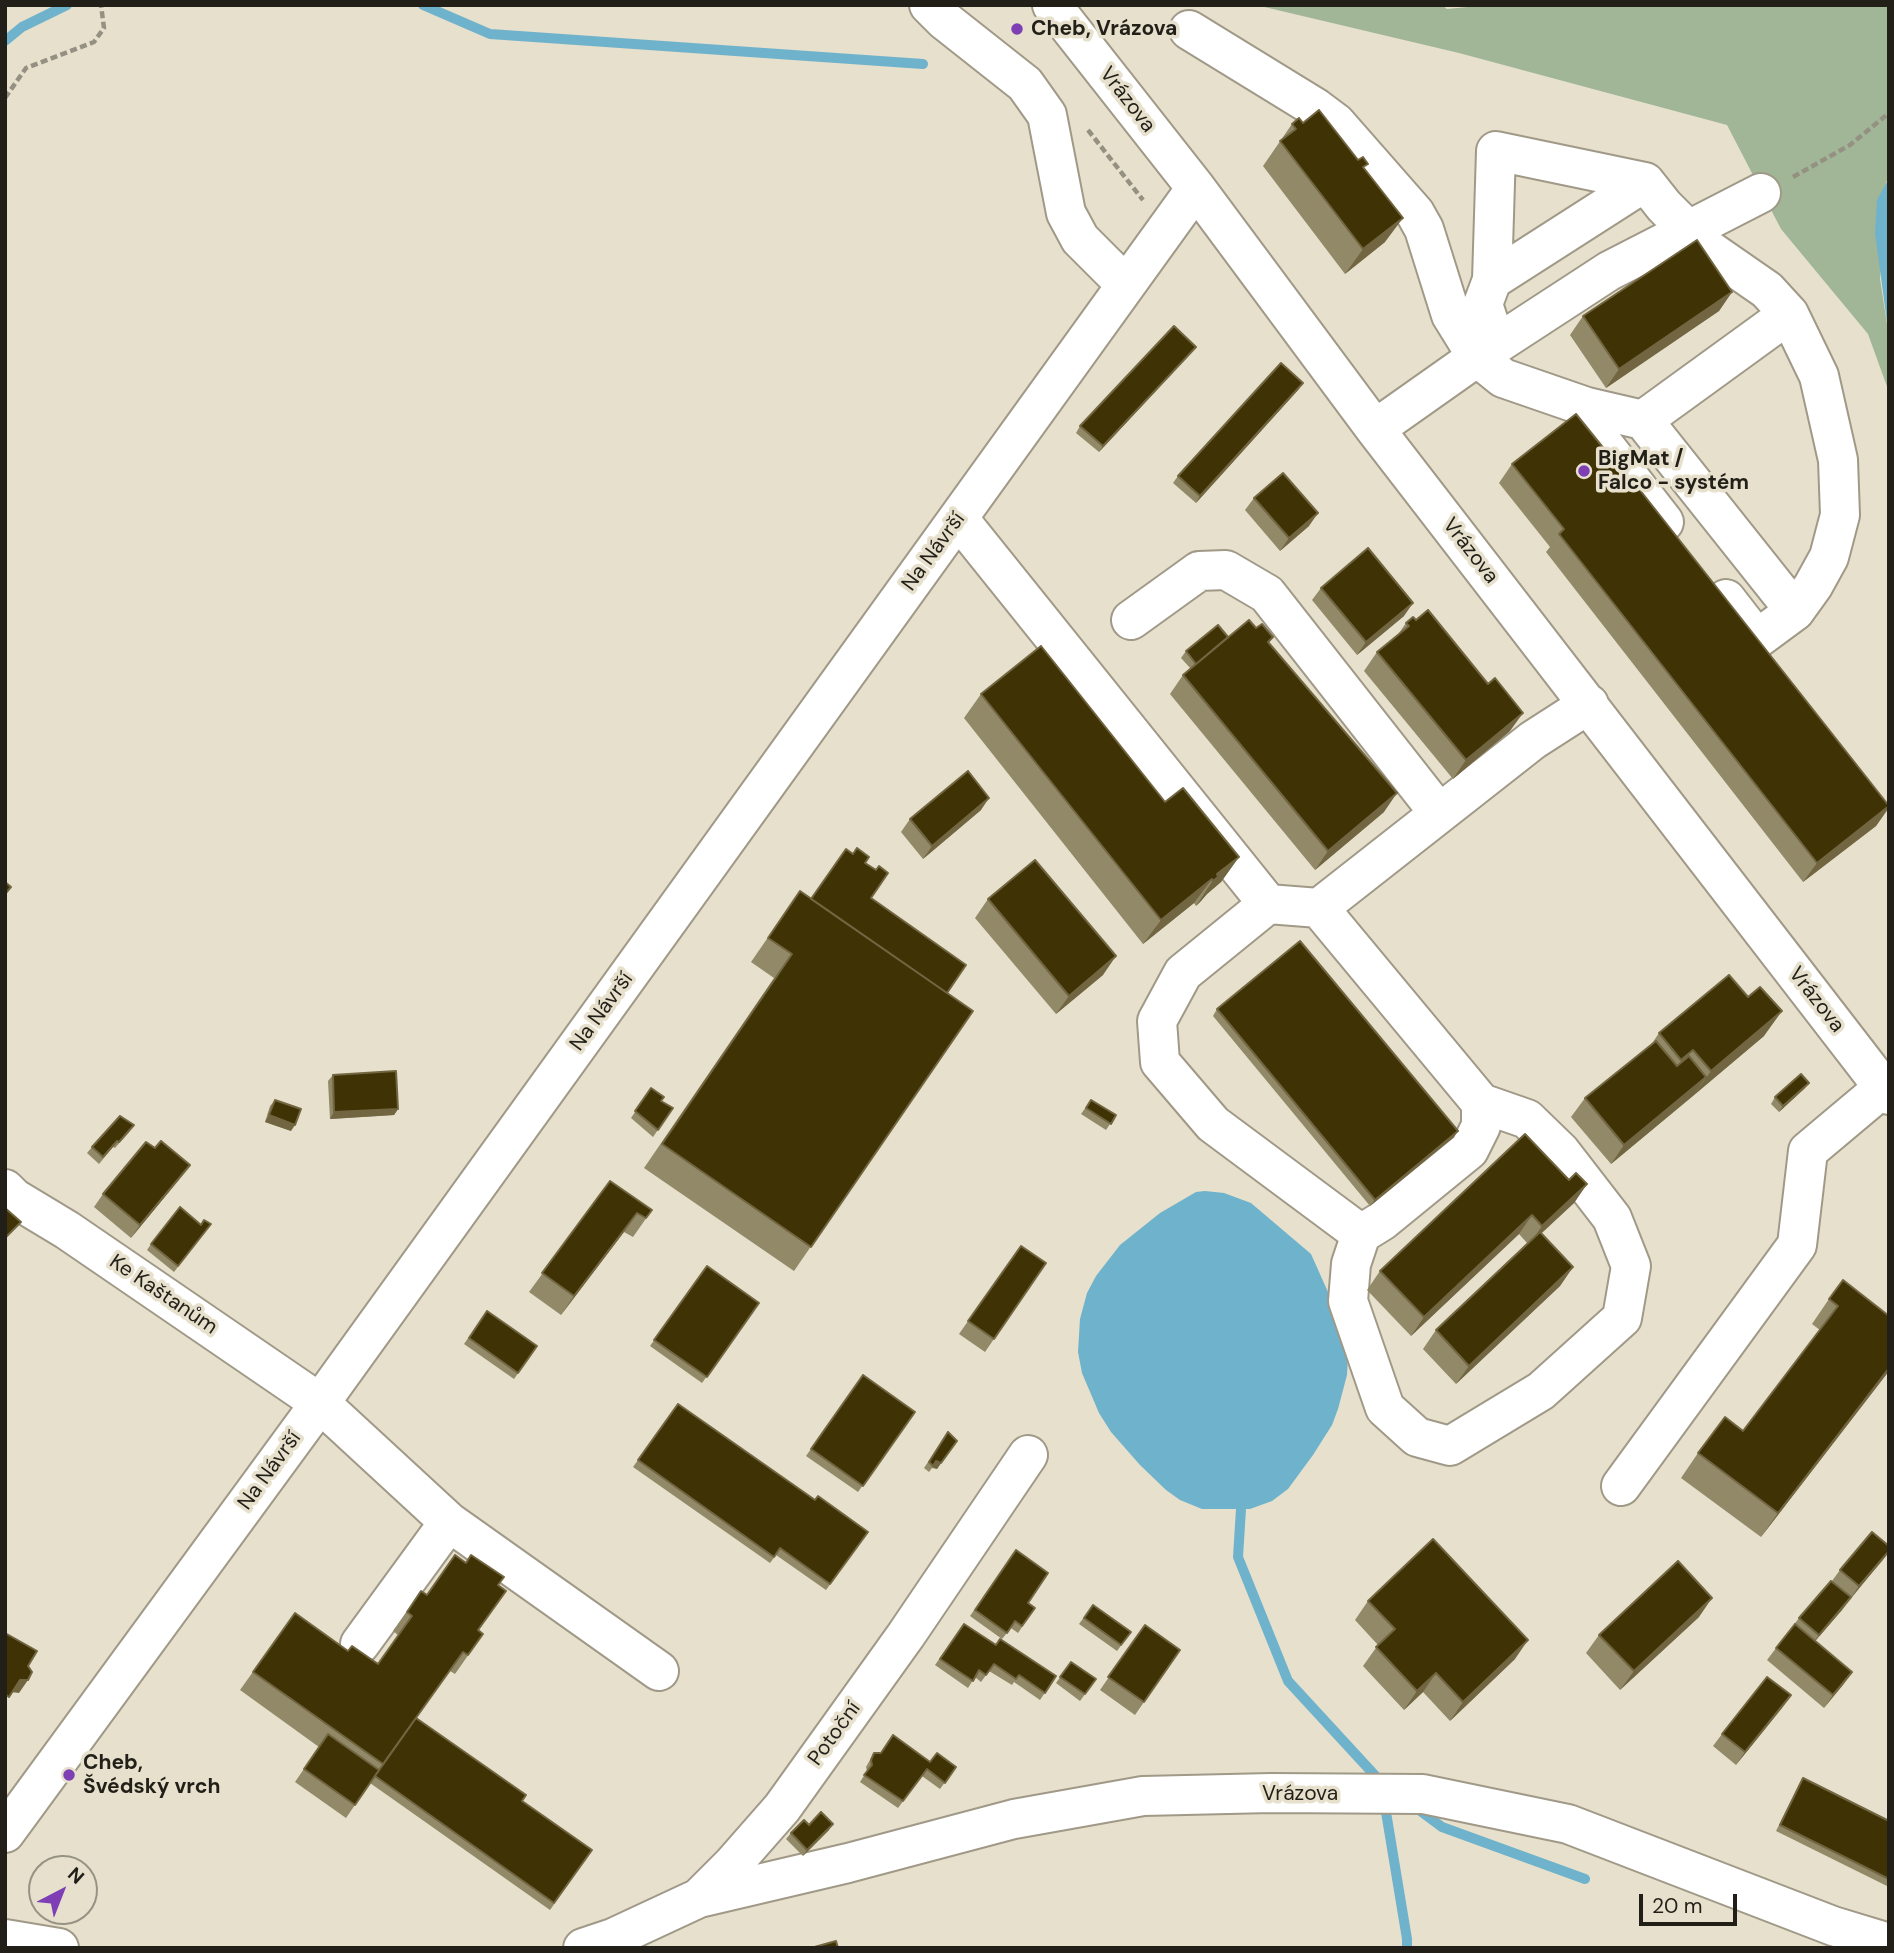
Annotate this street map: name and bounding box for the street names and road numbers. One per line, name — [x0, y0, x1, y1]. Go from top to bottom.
street label: Vrázova — [1094, 62, 1160, 138]
street label: Na Návrší — [897, 508, 971, 596]
street label: Vrázova — [1437, 513, 1503, 589]
street label: Vrázova — [1783, 962, 1849, 1038]
street label: Na Návrší — [565, 968, 639, 1056]
street label: Ke Kaštanům — [104, 1250, 222, 1340]
street label: Na Návrší — [233, 1427, 307, 1515]
street label: Potoční — [803, 1697, 867, 1771]
street label: Vrázova — [1262, 1781, 1338, 1807]

